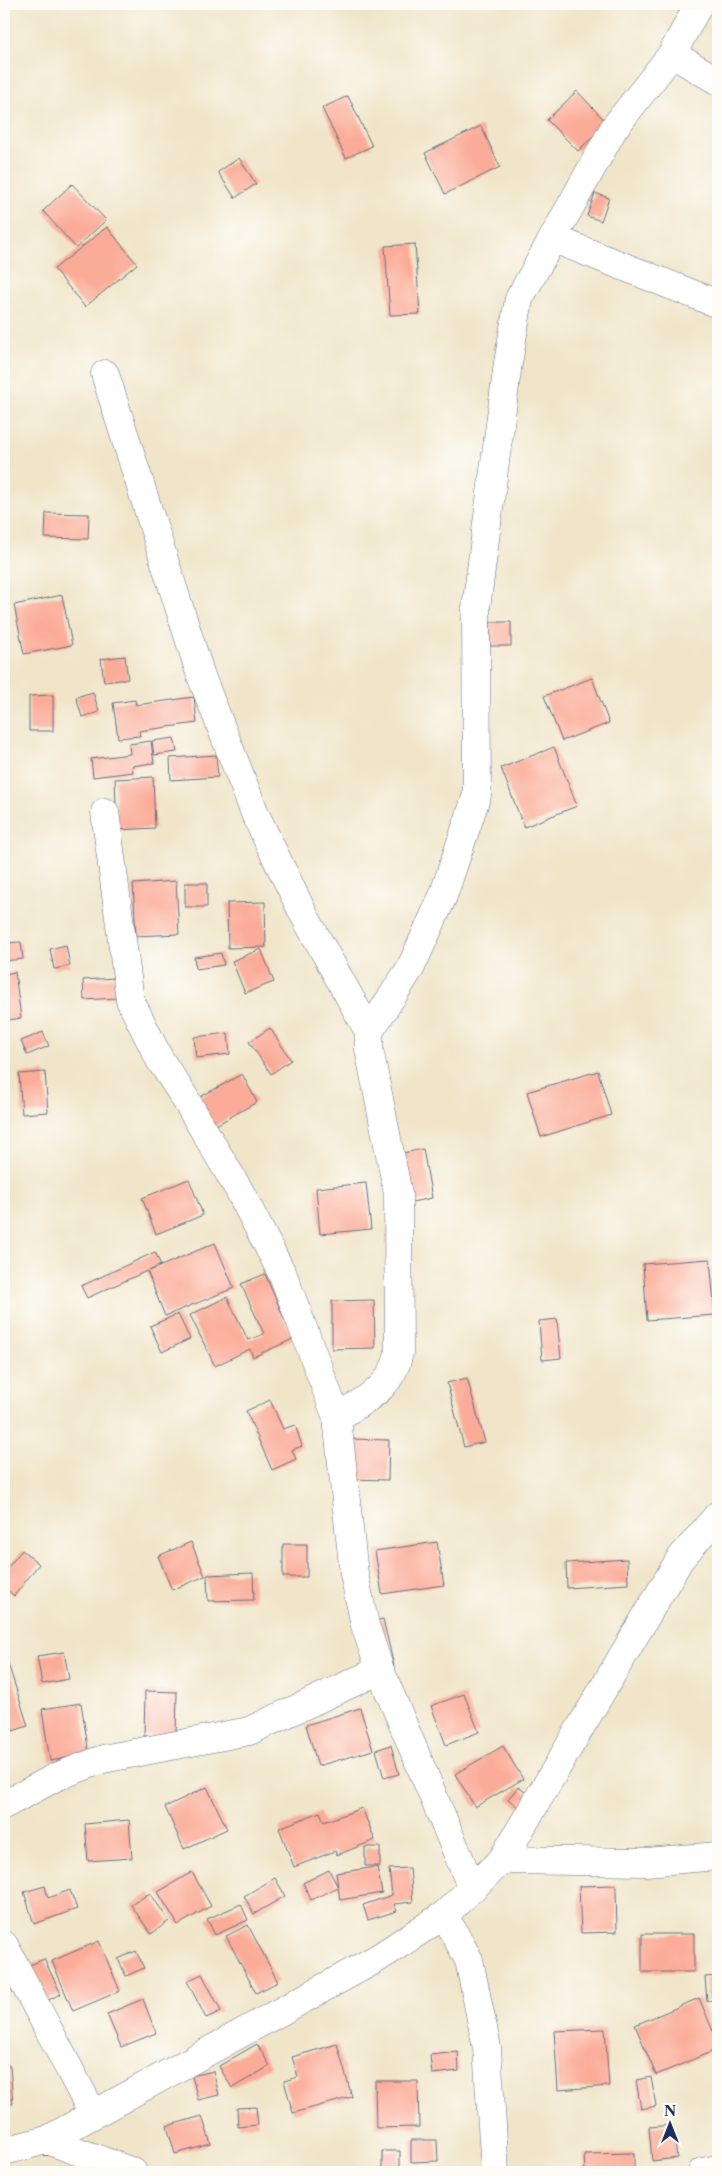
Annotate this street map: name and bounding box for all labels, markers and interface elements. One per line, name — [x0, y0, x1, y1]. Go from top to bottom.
north arrow — [644, 2098, 694, 2148]
text: N — [664, 2102, 676, 2120]

